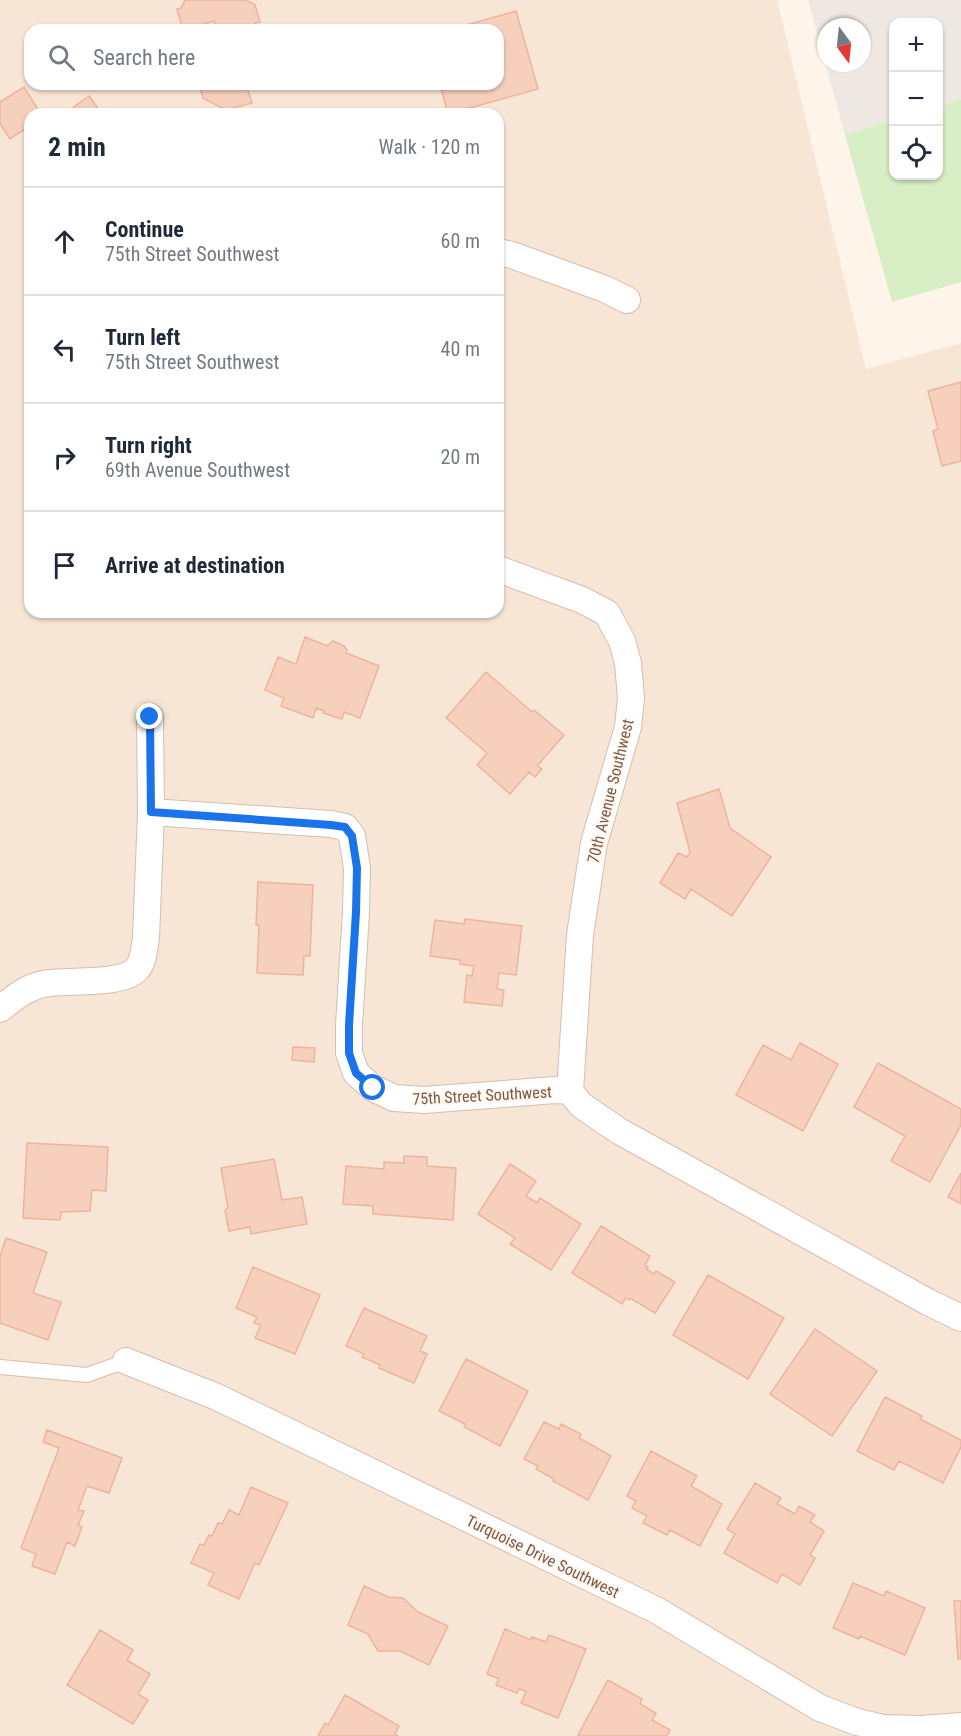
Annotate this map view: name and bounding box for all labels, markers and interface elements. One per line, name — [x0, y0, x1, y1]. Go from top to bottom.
north arrow — [817, 18, 871, 72]
map controls — [889, 18, 943, 180]
button: + — [889, 18, 943, 72]
search box — [24, 24, 504, 90]
icon: search — [45, 41, 78, 74]
text: Search here — [93, 45, 195, 70]
button: − — [889, 72, 943, 126]
button: locate — [889, 126, 943, 180]
text: 2 min — [48, 132, 106, 162]
text: Walk · 120 m — [379, 135, 480, 159]
text: Continue — [105, 217, 184, 242]
icon: ahead — [48, 225, 81, 258]
text: 60 m — [441, 229, 480, 253]
text: 75th Street Southwest — [105, 242, 279, 266]
text: Turn left — [105, 325, 180, 350]
icon: left — [48, 333, 81, 366]
text: 40 m — [441, 337, 480, 361]
text: 75th Street Southwest — [105, 350, 279, 374]
text: Turn right — [105, 433, 192, 458]
icon: right — [48, 441, 81, 474]
text: 20 m — [441, 445, 480, 469]
text: 69th Avenue Southwest — [105, 458, 290, 482]
icon: arrive — [48, 549, 81, 582]
text: Arrive at destination — [105, 553, 285, 578]
route end — [136, 703, 162, 729]
street label: 70th Avenue Southwest — [583, 717, 638, 865]
route start — [359, 1074, 385, 1100]
street label: 75th Street Southwest — [412, 1082, 552, 1109]
street label: Turquoise Drive Southwest — [463, 1511, 623, 1602]

